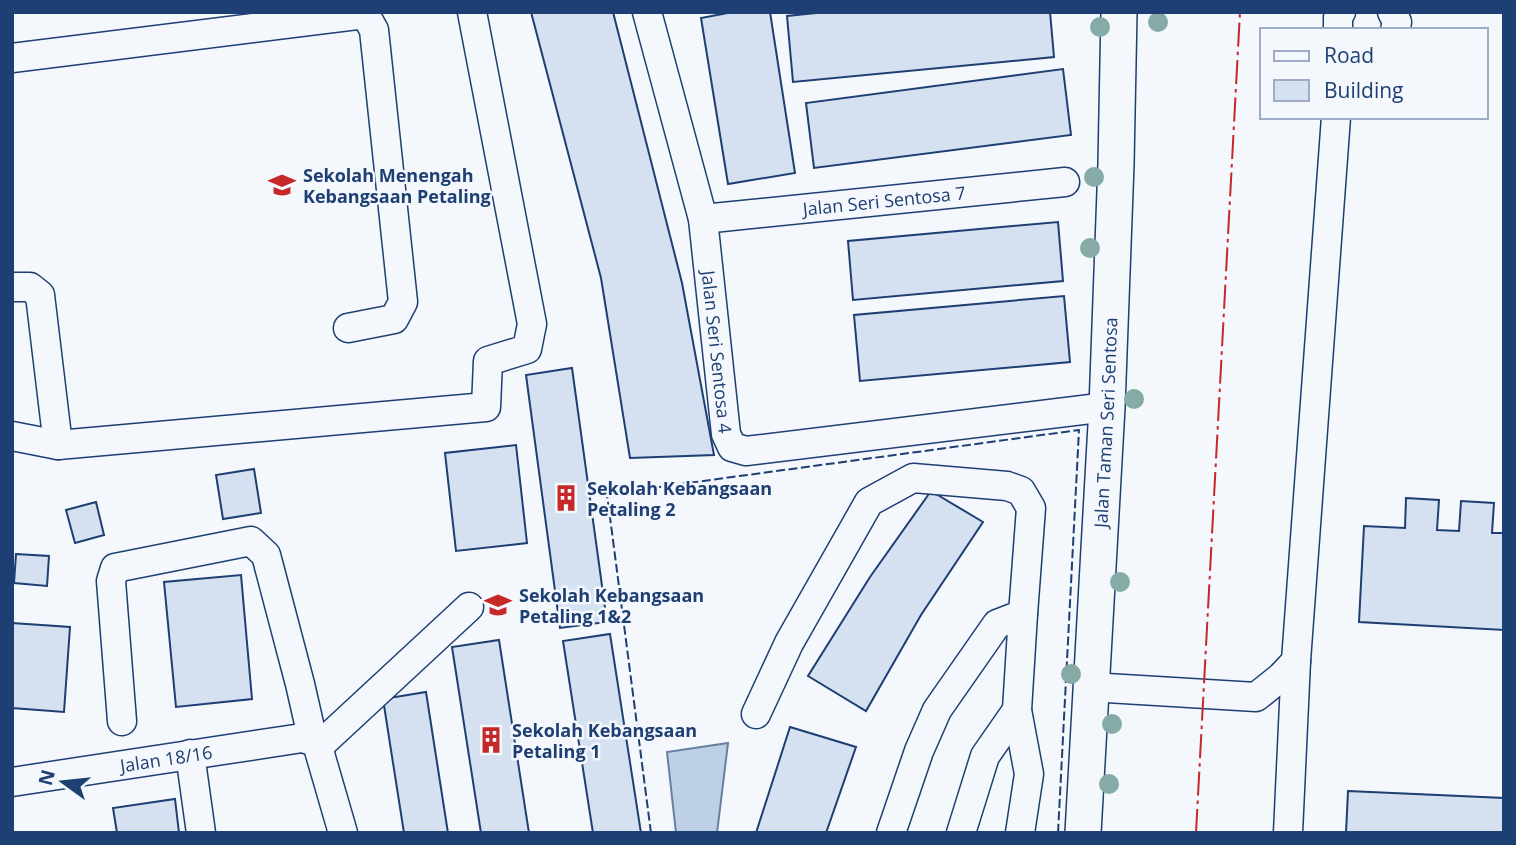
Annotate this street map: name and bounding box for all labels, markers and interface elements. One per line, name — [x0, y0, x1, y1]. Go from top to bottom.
legend — [1260, 28, 1488, 119]
text: Road — [1324, 41, 1374, 69]
text: Building — [1324, 76, 1403, 104]
place label: Sekolah Menengah Kebangsaan Petaling — [303, 163, 491, 208]
school or university icon: Sekolah Menengah Kebangsaan Petaling — [267, 170, 297, 200]
street label: Jalan Seri Sentosa 7 — [799, 180, 967, 221]
street label: Jalan Seri Sentosa 4 — [696, 267, 738, 434]
street label: Jalan Taman Seri Sentosa — [1088, 317, 1122, 531]
place label: Sekolah Kebangsaan Petaling 2 — [587, 476, 772, 521]
building icon: Sekolah Kebangsaan Petaling 2 — [551, 483, 581, 513]
place label: Sekolah Kebangsaan Petaling 1&2 — [519, 583, 704, 628]
school or university icon: Sekolah Kebangsaan Petaling 1&2 — [483, 590, 513, 620]
place label: Sekolah Kebangsaan Petaling 1 — [512, 718, 697, 763]
building icon: Sekolah Kebangsaan Petaling 1 — [476, 725, 506, 755]
street label: Jalan 18/16 — [117, 740, 214, 778]
north arrow — [28, 747, 98, 817]
text: N — [32, 767, 61, 788]

